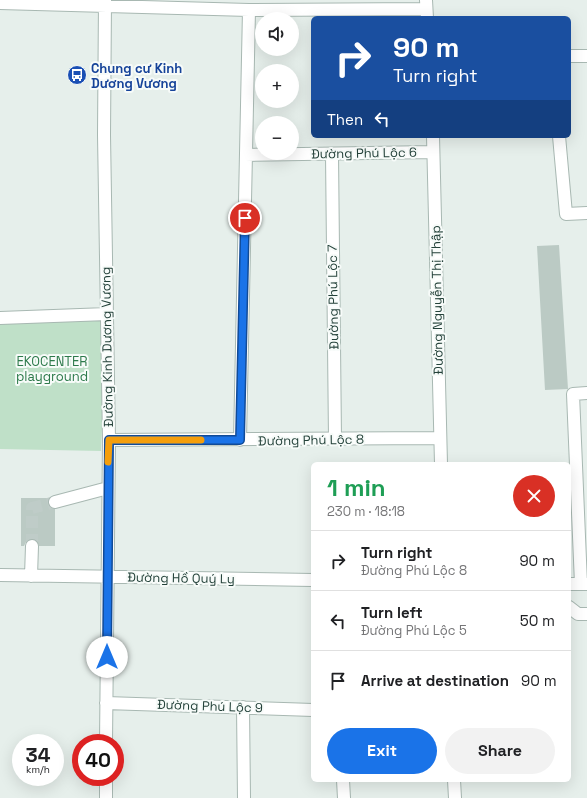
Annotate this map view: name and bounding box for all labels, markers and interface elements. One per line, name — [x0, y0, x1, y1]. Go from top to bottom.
map controls — [255, 12, 299, 160]
button: sound — [255, 12, 299, 56]
text: 90 m — [393, 29, 459, 65]
icon: right — [327, 32, 379, 84]
place label: Chung cư Kinh Dương Vương — [91, 60, 182, 92]
bus stop icon: Chung cư Kinh Dương Vương — [66, 64, 88, 86]
button: + — [255, 64, 299, 108]
text: Turn right — [393, 64, 477, 87]
icon: left — [371, 108, 393, 130]
text: Then — [327, 110, 363, 129]
button: − — [255, 116, 299, 160]
street label: Đường Phú Lộc 6 — [311, 144, 417, 162]
pin — [228, 201, 262, 235]
icon: arrive — [234, 207, 256, 229]
street label: Đường Nguyễn Thị Thập — [427, 225, 447, 375]
street label: Đường Phú Lộc 7 — [324, 244, 342, 350]
street label: Đường Kinh Dương Vương — [97, 267, 117, 427]
park label: EKOCENTER playground — [16, 353, 88, 385]
street label: Đường Phú Lộc 8 — [258, 431, 364, 449]
text: 1 min — [327, 472, 386, 503]
button: close — [513, 475, 555, 517]
text: 230 m · 18:18 — [327, 503, 405, 520]
text: Turn right — [361, 543, 432, 562]
icon: right — [327, 550, 349, 572]
text: 90 m — [519, 551, 555, 570]
text: Đường Phú Lộc 8 — [361, 562, 467, 579]
street label: Đường Hồ Quý Ly — [127, 569, 235, 587]
text: Turn left — [361, 603, 423, 622]
icon: left — [327, 610, 349, 632]
text: 50 m — [520, 611, 555, 630]
text: Đường Phú Lộc 5 — [361, 622, 467, 639]
position arrow — [86, 636, 128, 678]
icon: arrive — [327, 670, 349, 692]
text: Arrive at destination — [361, 671, 509, 690]
text: 90 m — [521, 671, 557, 690]
street label: Đường Phú Lộc 9 — [157, 696, 263, 716]
button: Exit — [327, 728, 437, 774]
button: Share — [445, 728, 555, 774]
speed limit sign: 40 — [72, 734, 124, 786]
text: 34 — [26, 742, 50, 768]
text: km/h — [26, 763, 50, 776]

